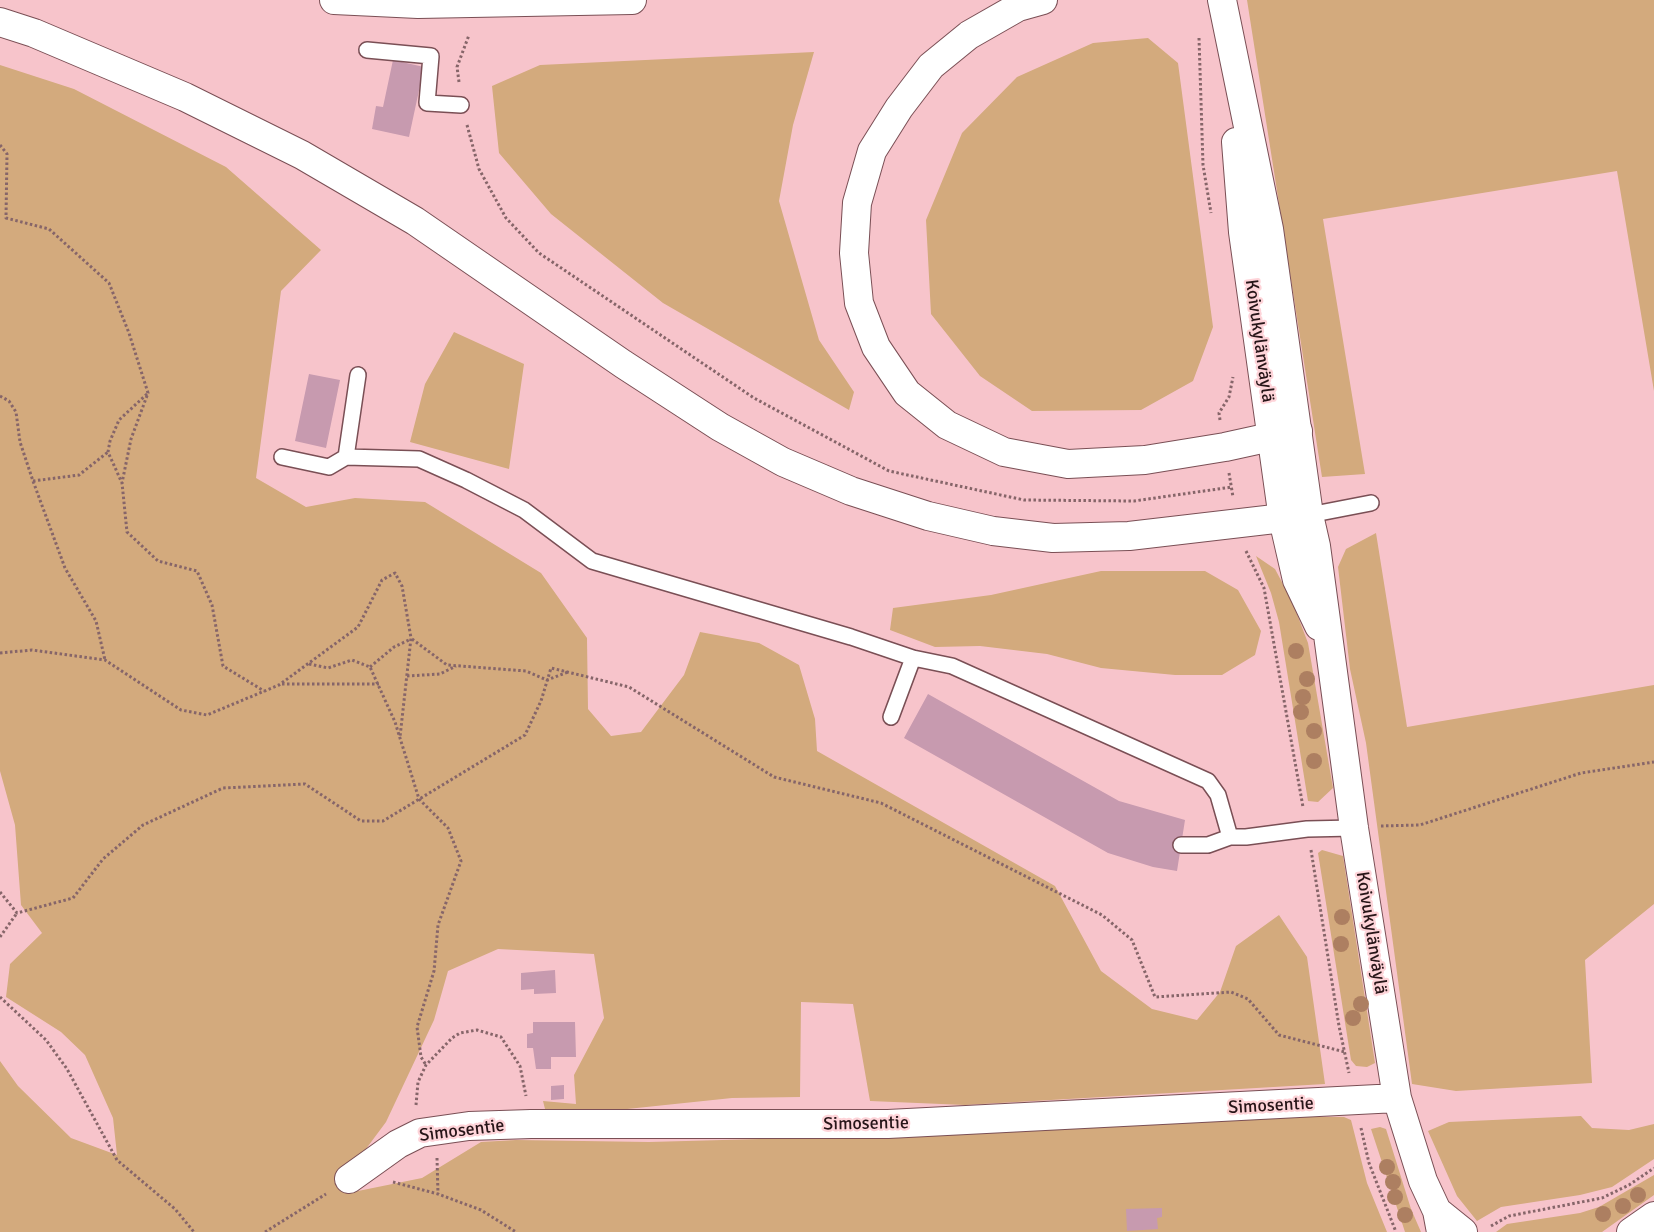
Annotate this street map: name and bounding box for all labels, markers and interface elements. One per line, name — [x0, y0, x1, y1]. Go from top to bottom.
street label: Koivukylänväylä — [1240, 278, 1278, 404]
street label: Koivukylänväylä — [1351, 870, 1391, 996]
street label: Simosentie — [1228, 1093, 1314, 1119]
street label: Simosentie — [823, 1112, 909, 1136]
street label: Simosentie — [418, 1115, 506, 1147]

